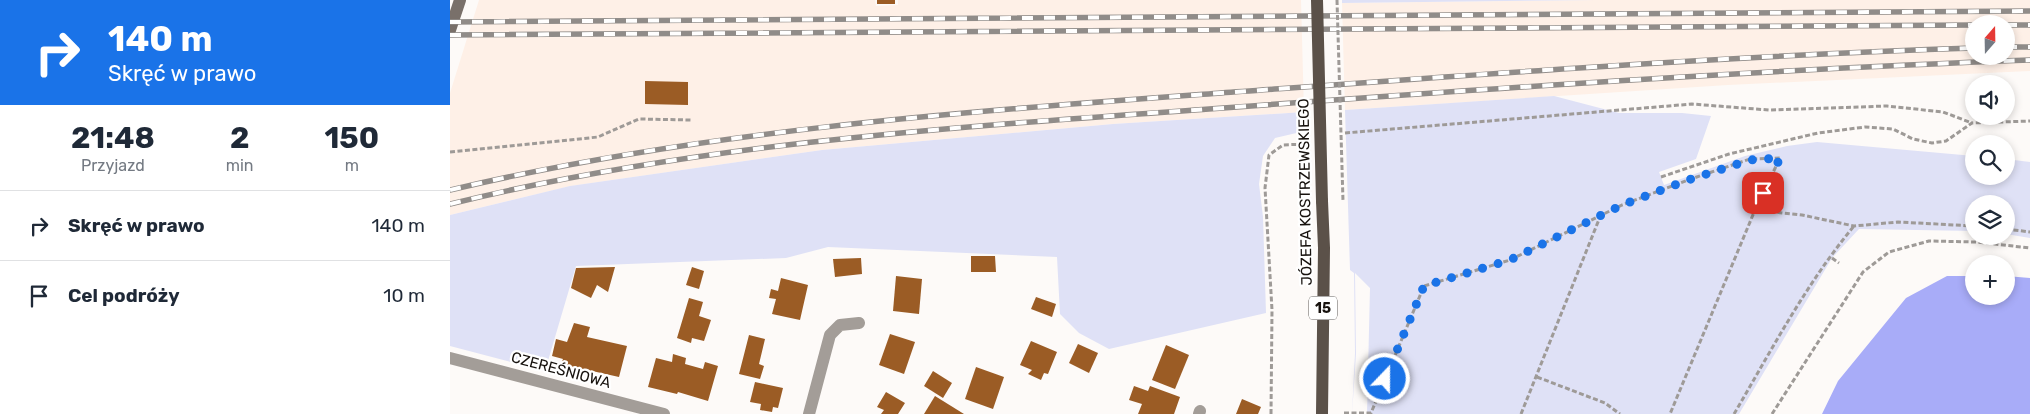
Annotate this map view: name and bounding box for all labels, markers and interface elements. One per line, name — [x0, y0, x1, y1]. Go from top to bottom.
north arrow — [1965, 15, 2015, 65]
map controls — [1965, 15, 2015, 305]
text: 140 m — [108, 18, 213, 60]
icon: right — [25, 20, 90, 85]
text: Skręć w prawo — [108, 60, 256, 87]
button: sound — [1965, 75, 2015, 125]
street label: JÓZEFA KOSTRZEWSKIEGO — [1294, 98, 1316, 286]
text: 21:48 — [71, 120, 155, 156]
text: 2 — [230, 120, 249, 156]
text: 150 — [324, 120, 379, 156]
button: search — [1965, 135, 2015, 185]
text: Przyjazd — [81, 156, 145, 175]
text: min — [226, 156, 254, 175]
text: m — [345, 156, 359, 175]
pin — [1742, 172, 1784, 214]
icon: arrive — [1749, 179, 1777, 207]
button: layers — [1965, 195, 2015, 245]
icon: right — [25, 212, 53, 240]
text: Skręć w prawo — [68, 214, 205, 237]
text: 140 m — [371, 214, 425, 237]
button: + — [1965, 255, 2015, 305]
icon: arrive — [25, 282, 53, 310]
text: Cel podróży — [68, 284, 180, 307]
text: 10 m — [383, 284, 425, 307]
road number: 15 — [1309, 296, 1337, 320]
street label: CZEREŚNIOWA — [509, 348, 613, 392]
position arrow — [1358, 352, 1410, 404]

